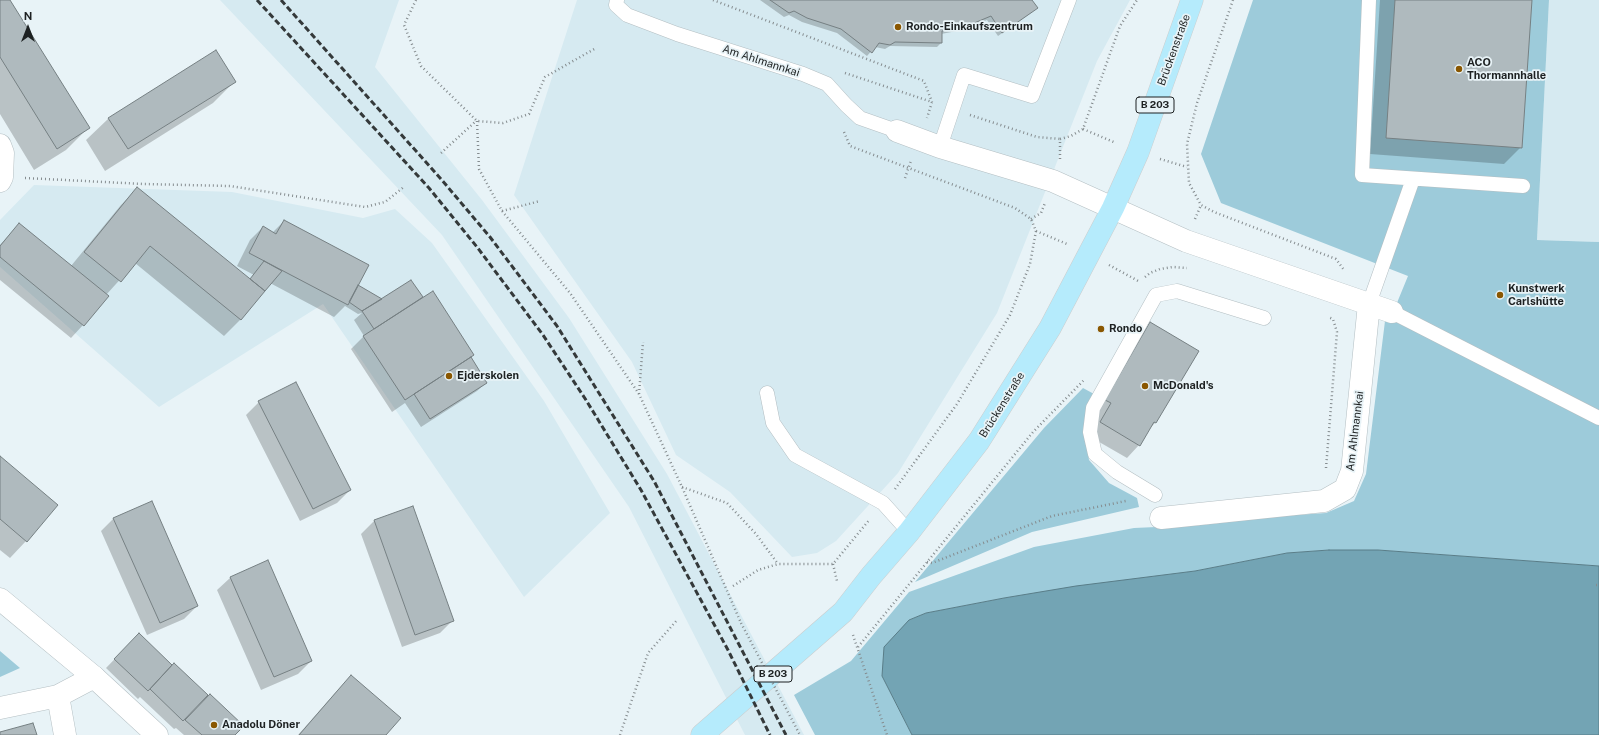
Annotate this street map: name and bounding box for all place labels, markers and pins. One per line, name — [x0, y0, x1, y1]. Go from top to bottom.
place label: Rondo-Einkaufszentrum — [906, 20, 1033, 34]
marker: Rondo-Einkaufszentrum — [893, 22, 903, 32]
place label: ACO Thormannhalle — [1467, 56, 1546, 82]
marker: ACO Thormannhalle — [1454, 64, 1464, 74]
place label: Kunstwerk Carlshütte — [1508, 282, 1565, 308]
marker: Kunstwerk Carlshütte — [1495, 290, 1505, 300]
place label: Rondo — [1109, 322, 1142, 336]
marker: Rondo — [1096, 324, 1106, 334]
place label: Ejderskolen — [457, 369, 519, 383]
marker: Ejderskolen — [444, 371, 454, 381]
place label: McDonald's — [1153, 379, 1214, 393]
marker: McDonald's — [1140, 381, 1150, 391]
place label: Anadolu Döner — [222, 718, 300, 732]
marker: Anadolu Döner — [209, 720, 219, 730]

